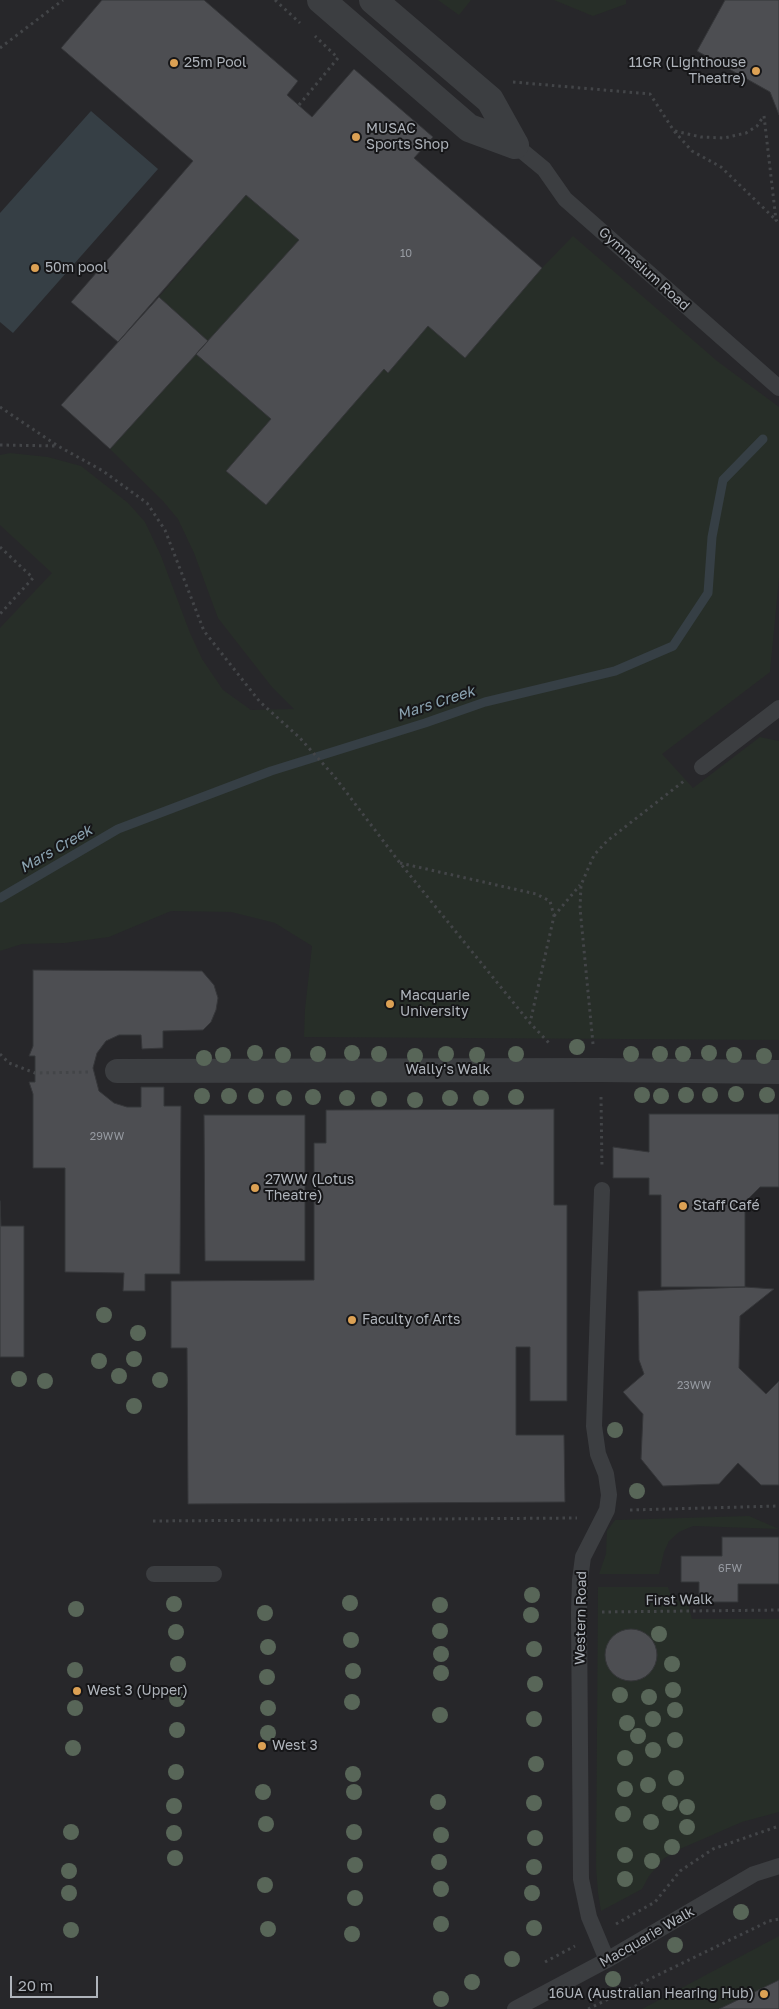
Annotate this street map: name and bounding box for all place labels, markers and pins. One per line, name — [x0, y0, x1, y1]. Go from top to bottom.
place label: 25m Pool — [184, 55, 246, 71]
place label: 11GR (Lighthouse Theatre) — [629, 55, 746, 88]
marker: 25m Pool — [168, 57, 180, 69]
marker: 11GR (Lighthouse Theatre) — [750, 65, 762, 77]
place label: MUSAC Sports Shop — [366, 121, 449, 154]
marker: MUSAC Sports Shop — [350, 131, 362, 143]
place label: 50m pool — [45, 260, 108, 276]
marker: 50m pool — [29, 262, 41, 274]
place label: Macquarie University — [400, 988, 470, 1020]
marker: Macquarie University — [384, 998, 396, 1010]
place label: 27WW (Lotus Theatre) — [265, 1172, 354, 1204]
marker: 27WW (Lotus Theatre) — [249, 1182, 261, 1194]
place label: Staff Café — [693, 1198, 760, 1214]
marker: Staff Café — [677, 1200, 689, 1212]
place label: Faculty of Arts — [362, 1312, 460, 1328]
marker: Faculty of Arts — [346, 1314, 358, 1326]
place label: West 3 (Upper) — [87, 1683, 188, 1699]
marker: West 3 (Upper) — [71, 1685, 83, 1697]
place label: West 3 — [272, 1738, 318, 1754]
marker: West 3 — [256, 1740, 268, 1752]
place label: 16UA (Australian Hearing Hub) — [549, 1986, 754, 2002]
marker: 16UA (Australian Hearing Hub) — [758, 1988, 770, 2000]

